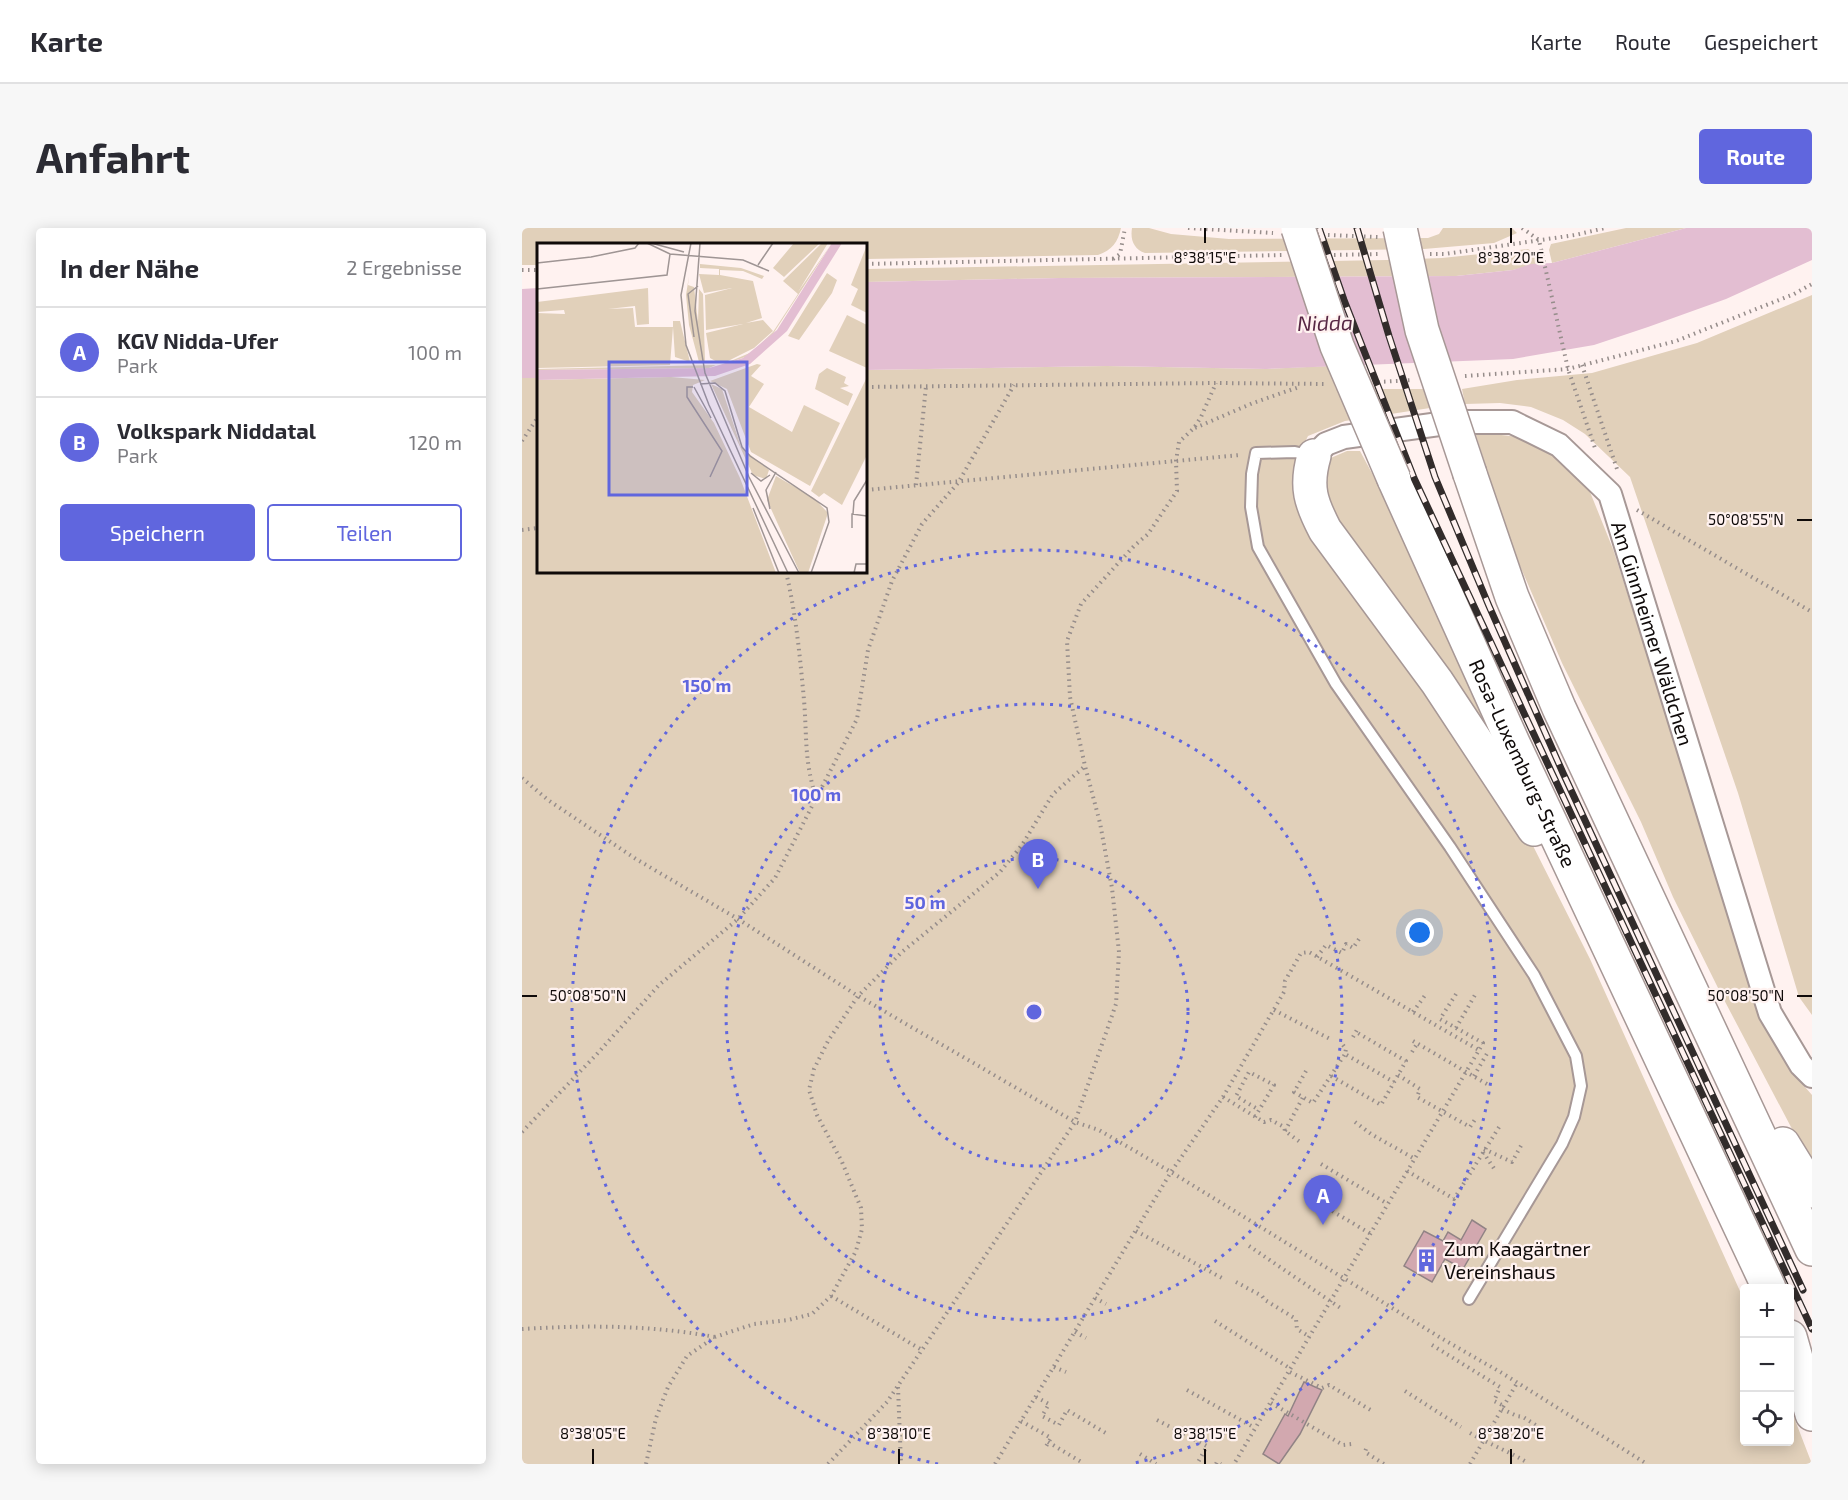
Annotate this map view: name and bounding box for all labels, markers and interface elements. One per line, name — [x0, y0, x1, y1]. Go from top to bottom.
text: Karte — [30, 24, 103, 58]
text: Karte — [1530, 29, 1582, 54]
text: Route — [1615, 29, 1671, 54]
text: Gespeichert — [1704, 29, 1818, 54]
button: Route — [1699, 129, 1812, 184]
text: Anfahrt — [36, 131, 190, 181]
inset map — [537, 243, 867, 573]
text: 8°38'15"E — [1174, 248, 1236, 266]
text: 8°38'20"E — [1478, 248, 1544, 266]
text: In der Nähe — [60, 252, 199, 283]
text: 2 Ergebnisse — [346, 255, 462, 279]
water label: Nidda — [1297, 309, 1353, 335]
text: KGV Nidda-Ufer — [117, 327, 278, 353]
text: A — [73, 340, 86, 364]
text: 100 m — [408, 340, 462, 364]
text: Park — [117, 353, 158, 377]
text: Volkspark Niddatal — [117, 417, 316, 443]
text: B — [73, 430, 86, 454]
text: 120 m — [409, 430, 462, 454]
text: Park — [117, 443, 158, 467]
button: Speichern — [60, 504, 255, 561]
button: Teilen — [267, 504, 462, 561]
text: 50°08'55"N — [1708, 510, 1784, 528]
street label: Am Ginnheimer Wäldchen — [1607, 518, 1699, 748]
street label: Rosa-Luxemburg-Straße — [1465, 655, 1582, 871]
text: 150 m — [683, 674, 731, 696]
text: 100 m — [791, 783, 841, 805]
pin: B — [1018, 840, 1058, 889]
text: 50 m — [904, 891, 946, 913]
your location — [1405, 918, 1434, 947]
text: 50°08'50"N — [550, 986, 626, 1004]
text: 50°08'50"N — [1708, 986, 1784, 1004]
centre of rings — [1024, 1002, 1044, 1022]
pin: A — [1304, 1176, 1342, 1225]
place label: Zum Kaagärtner Vereinshaus — [1444, 1236, 1591, 1283]
building icon: Zum Kaagärtner Vereinshaus — [1413, 1247, 1439, 1273]
map controls — [1740, 1284, 1794, 1446]
button: + — [1740, 1284, 1794, 1338]
button: − — [1740, 1338, 1794, 1392]
button: locate — [1740, 1392, 1794, 1446]
text: 8°38'05"E — [560, 1424, 626, 1442]
text: 8°38'10"E — [867, 1424, 931, 1442]
text: 8°38'15"E — [1174, 1424, 1236, 1442]
text: 8°38'20"E — [1478, 1424, 1544, 1442]

